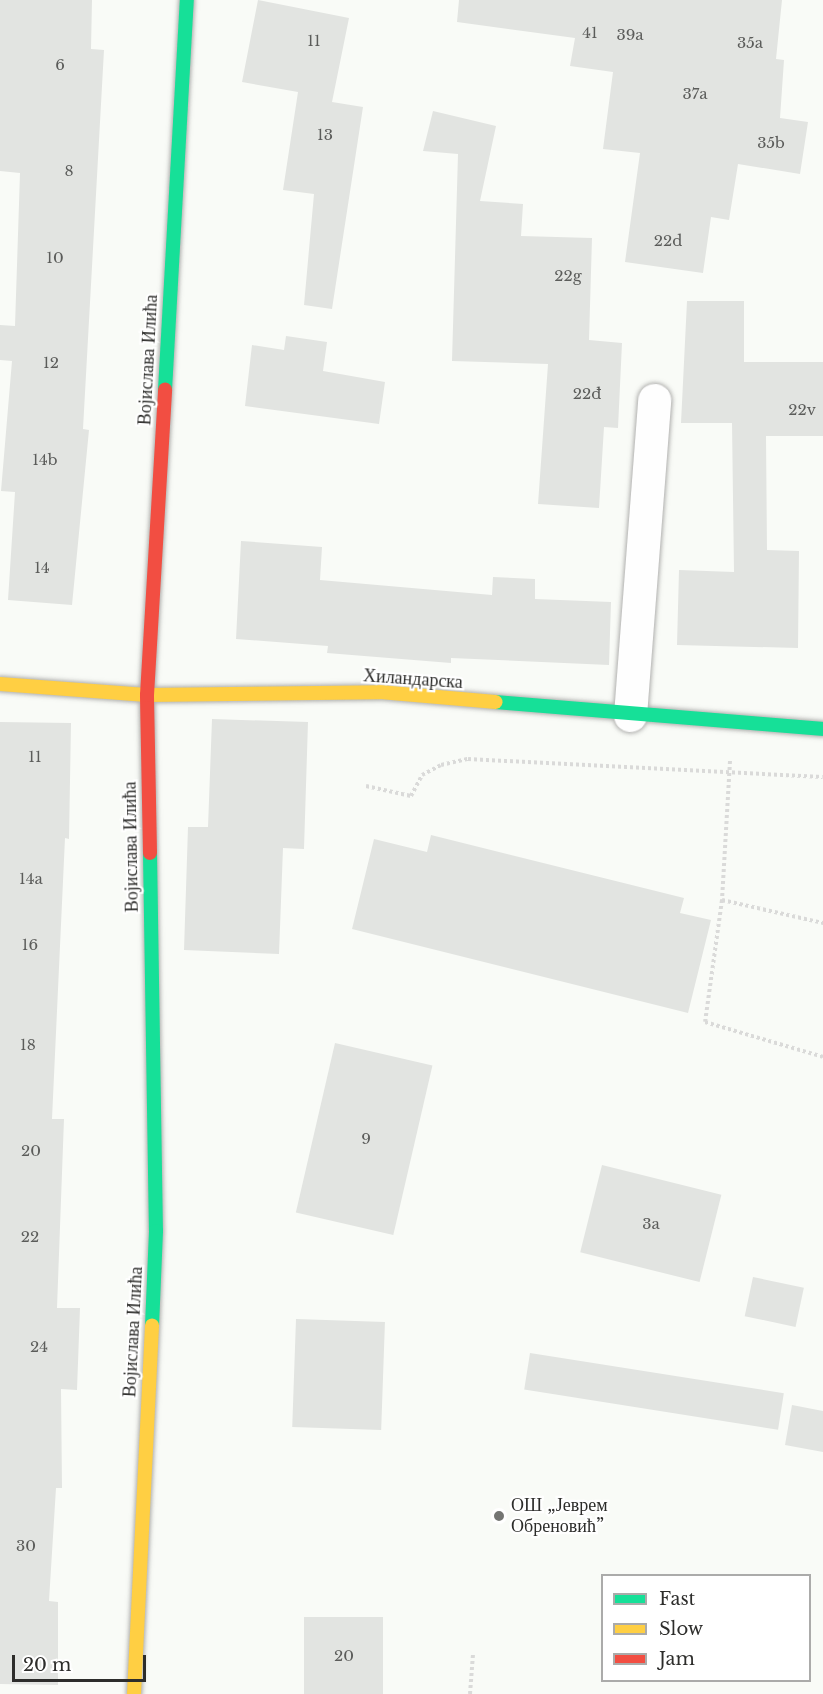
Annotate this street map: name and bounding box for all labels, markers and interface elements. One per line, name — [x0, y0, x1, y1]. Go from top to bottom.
house number: 41 — [582, 24, 598, 42]
house number: 39a — [616, 26, 644, 44]
house number: 11 — [307, 32, 321, 50]
house number: 35a — [737, 34, 763, 52]
house number: 6 — [55, 56, 65, 74]
house number: 37a — [682, 85, 708, 103]
house number: 13 — [317, 126, 333, 144]
house number: 35b — [757, 134, 785, 152]
house number: 8 — [64, 162, 74, 180]
house number: 22d — [654, 232, 682, 250]
house number: 10 — [46, 249, 64, 267]
house number: 22g — [554, 267, 582, 285]
street label: Војислава Илића — [134, 294, 162, 426]
house number: 12 — [43, 354, 59, 372]
house number: 22đ — [573, 385, 601, 403]
house number: 22v — [788, 401, 816, 419]
house number: 14b — [32, 451, 58, 469]
house number: 14 — [34, 559, 50, 577]
street label: Хиландарска — [362, 665, 464, 693]
house number: 11 — [28, 748, 42, 766]
street label: Војислава Илића — [119, 782, 143, 912]
house number: 14a — [19, 870, 43, 888]
house number: 16 — [22, 936, 38, 954]
house number: 18 — [20, 1036, 36, 1054]
house number: 9 — [361, 1130, 371, 1148]
house number: 20 — [21, 1142, 41, 1160]
house number: 3a — [642, 1215, 660, 1233]
house number: 22 — [21, 1228, 39, 1246]
street label: Војислава Илића — [119, 1266, 147, 1398]
house number: 24 — [30, 1338, 48, 1356]
place label: ОШ „Јеврем Обреновић” — [511, 1495, 608, 1538]
marker: ОШ „Јеврем Обреновић” — [492, 1509, 506, 1523]
house number: 30 — [16, 1537, 36, 1555]
legend — [601, 1574, 811, 1682]
text: Fast — [659, 1588, 695, 1610]
text: Slow — [659, 1618, 703, 1640]
scale bar — [15, 1643, 148, 1681]
house number: 20 — [334, 1647, 354, 1665]
text: Jam — [659, 1648, 695, 1670]
text: 20 m — [23, 1654, 71, 1676]

